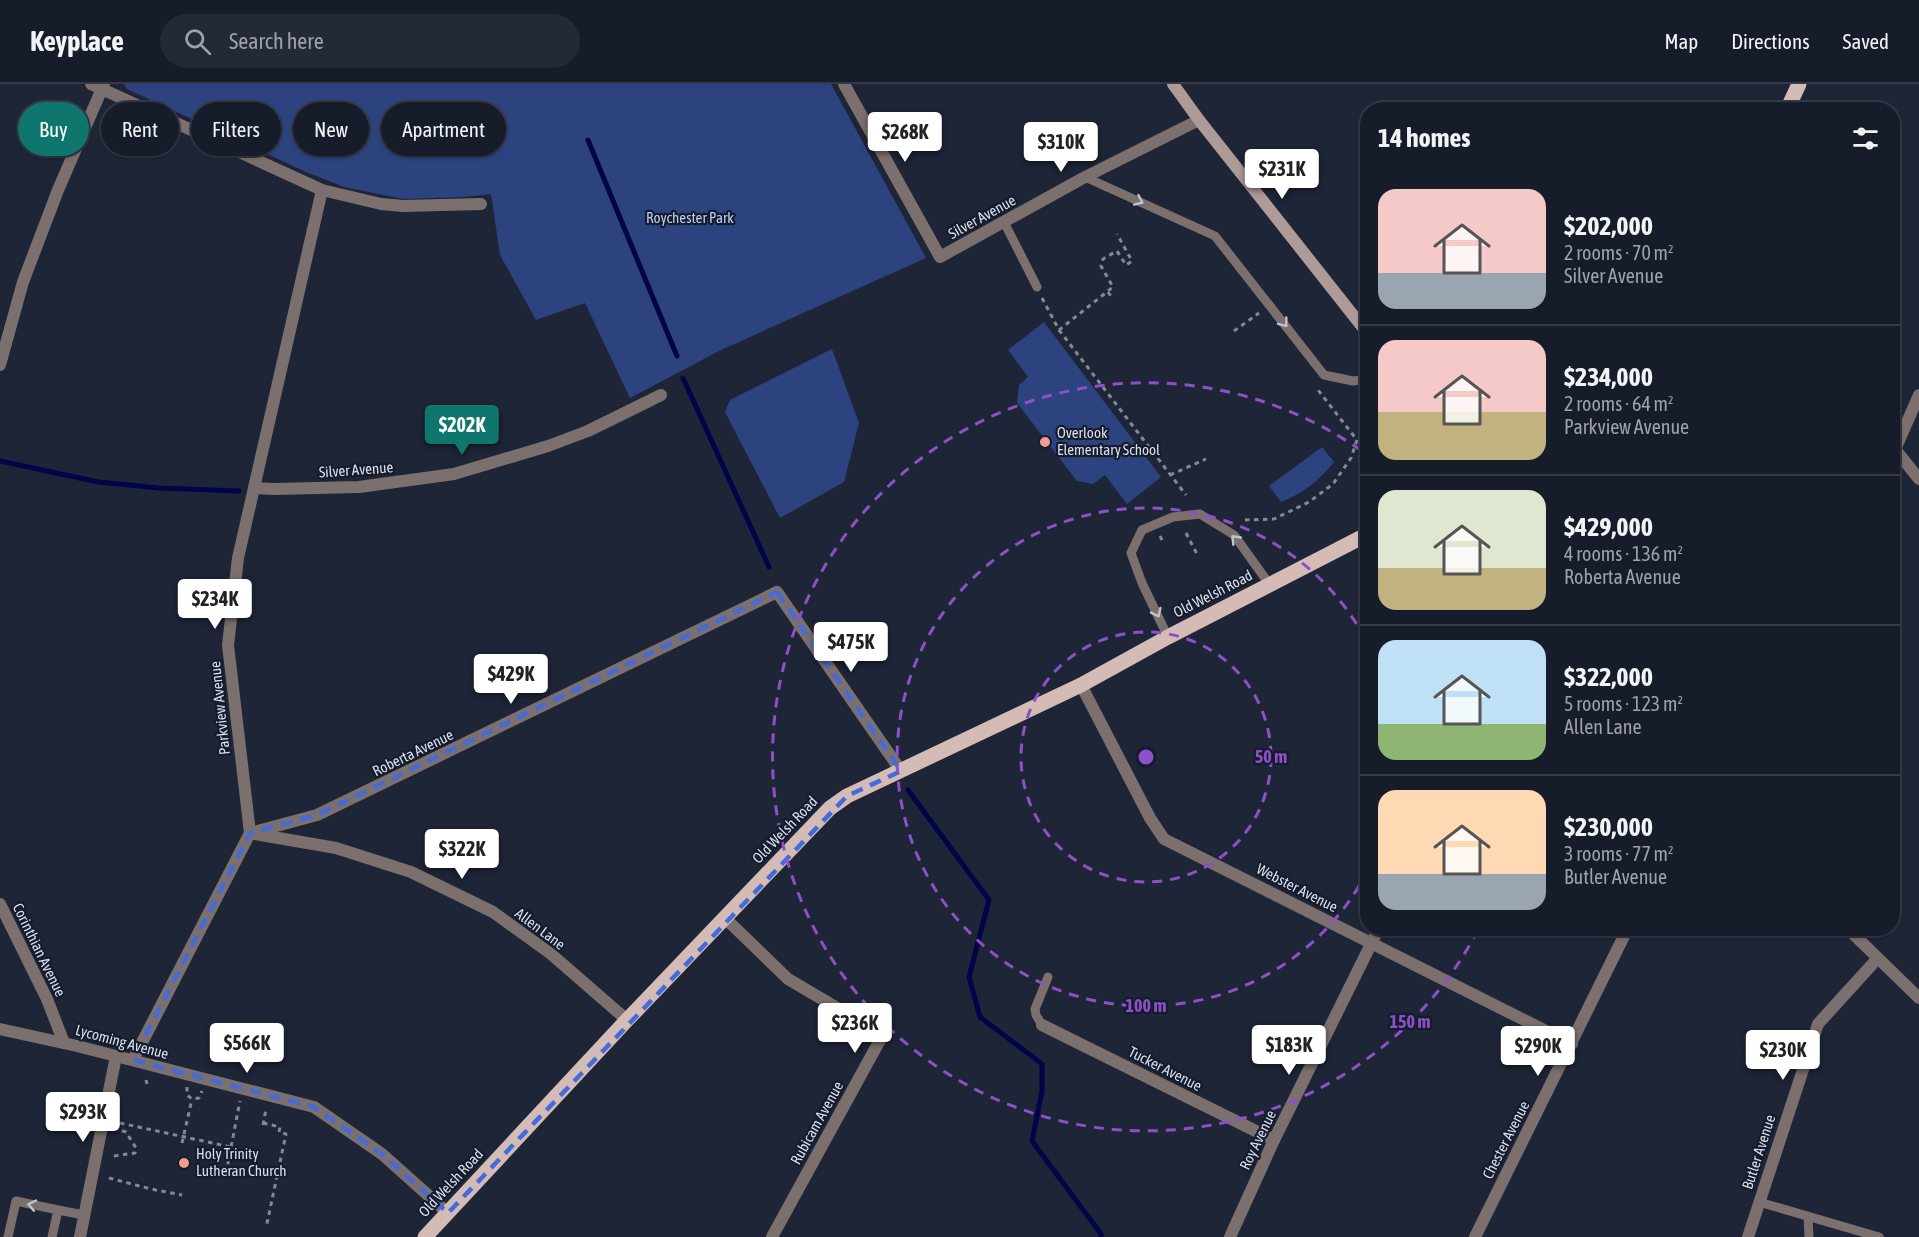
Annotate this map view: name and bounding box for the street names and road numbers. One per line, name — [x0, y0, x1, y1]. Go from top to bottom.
street label: Silver Avenue — [945, 191, 1019, 242]
street label: Silver Avenue — [318, 458, 394, 481]
street label: Old Welsh Road — [1170, 566, 1255, 621]
street label: Parkview Avenue — [206, 660, 233, 756]
street label: Roberta Avenue — [370, 726, 456, 779]
street label: Old Welsh Road — [749, 793, 821, 867]
street label: Webster Avenue — [1254, 860, 1341, 915]
street label: Corinthian Avenue — [9, 900, 69, 999]
street label: Allen Lane — [512, 904, 569, 953]
street label: Lycoming Avenue — [74, 1021, 171, 1062]
street label: Tucker Avenue — [1126, 1043, 1205, 1094]
street label: Rubicam Avenue — [787, 1078, 846, 1167]
street label: Chester Avenue — [1479, 1098, 1533, 1182]
street label: Roy Avenue — [1236, 1107, 1279, 1172]
street label: Butler Avenue — [1738, 1112, 1779, 1191]
street label: Old Welsh Road — [415, 1145, 486, 1220]

